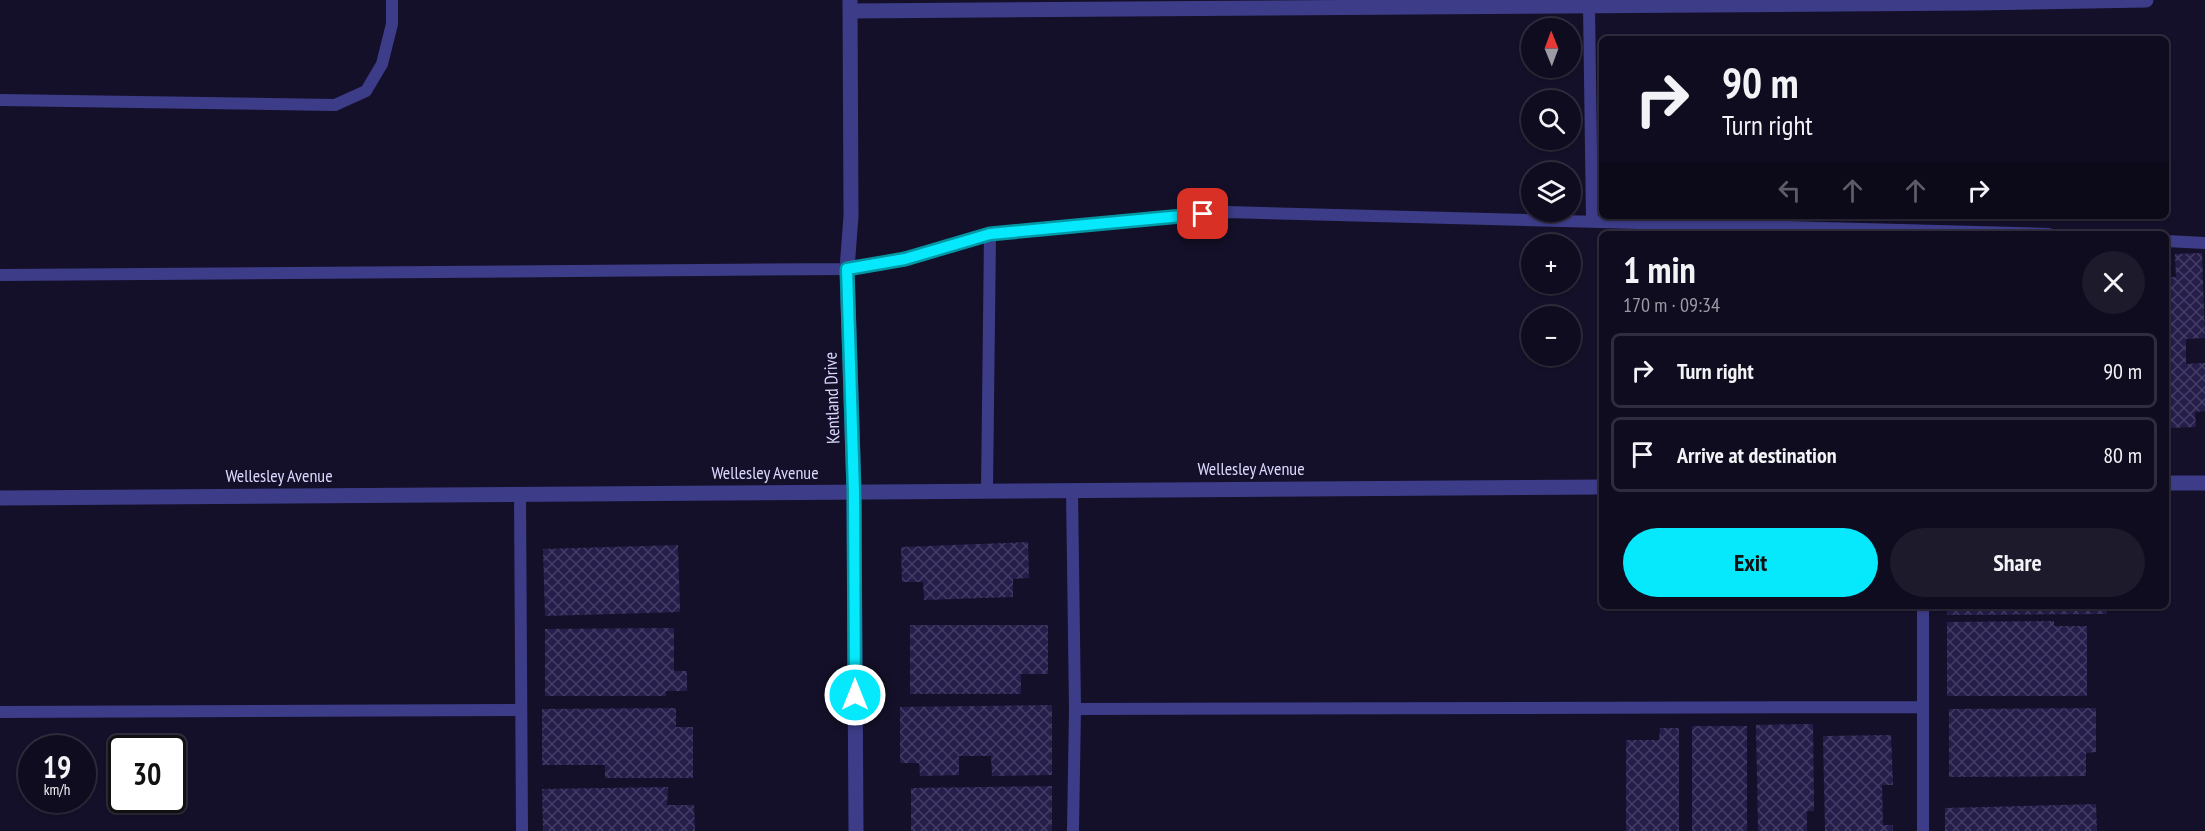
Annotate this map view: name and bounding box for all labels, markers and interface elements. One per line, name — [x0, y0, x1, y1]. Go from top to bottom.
north arrow — [1521, 18, 1581, 78]
map controls — [1521, 18, 1581, 366]
text: 90 m — [1722, 55, 1799, 110]
icon: right — [1623, 60, 1701, 138]
button: search — [1521, 90, 1581, 150]
text: Turn right — [1722, 108, 1813, 142]
button: layers — [1521, 162, 1581, 222]
icon: left — [1773, 174, 1806, 207]
icon: ahead — [1836, 174, 1869, 207]
icon: ahead — [1899, 174, 1932, 207]
icon: right — [1962, 174, 1995, 207]
pin — [1177, 188, 1228, 239]
icon: arrive — [1186, 197, 1219, 230]
button: + — [1521, 234, 1581, 294]
text: 1 min — [1623, 246, 1696, 293]
button: close — [2082, 251, 2145, 314]
text: 170 m · 09:34 — [1623, 292, 1720, 318]
button: − — [1521, 306, 1581, 366]
street label: Kentland Drive — [818, 352, 845, 444]
icon: right — [1626, 354, 1659, 387]
text: Turn right — [1677, 357, 1754, 385]
text: 90 m — [2103, 357, 2142, 385]
icon: arrive — [1626, 438, 1659, 471]
text: Arrive at destination — [1677, 441, 1837, 469]
text: 80 m — [2103, 441, 2142, 469]
street label: Wellesley Avenue — [1197, 457, 1305, 480]
street label: Wellesley Avenue — [711, 461, 819, 484]
street label: Wellesley Avenue — [225, 464, 333, 487]
button: Exit — [1623, 528, 1878, 597]
button: Share — [1890, 528, 2145, 597]
position arrow — [823, 663, 887, 727]
speed limit sign: 30 — [108, 735, 186, 813]
text: 19 — [43, 747, 71, 786]
text: km/h — [44, 780, 70, 799]

